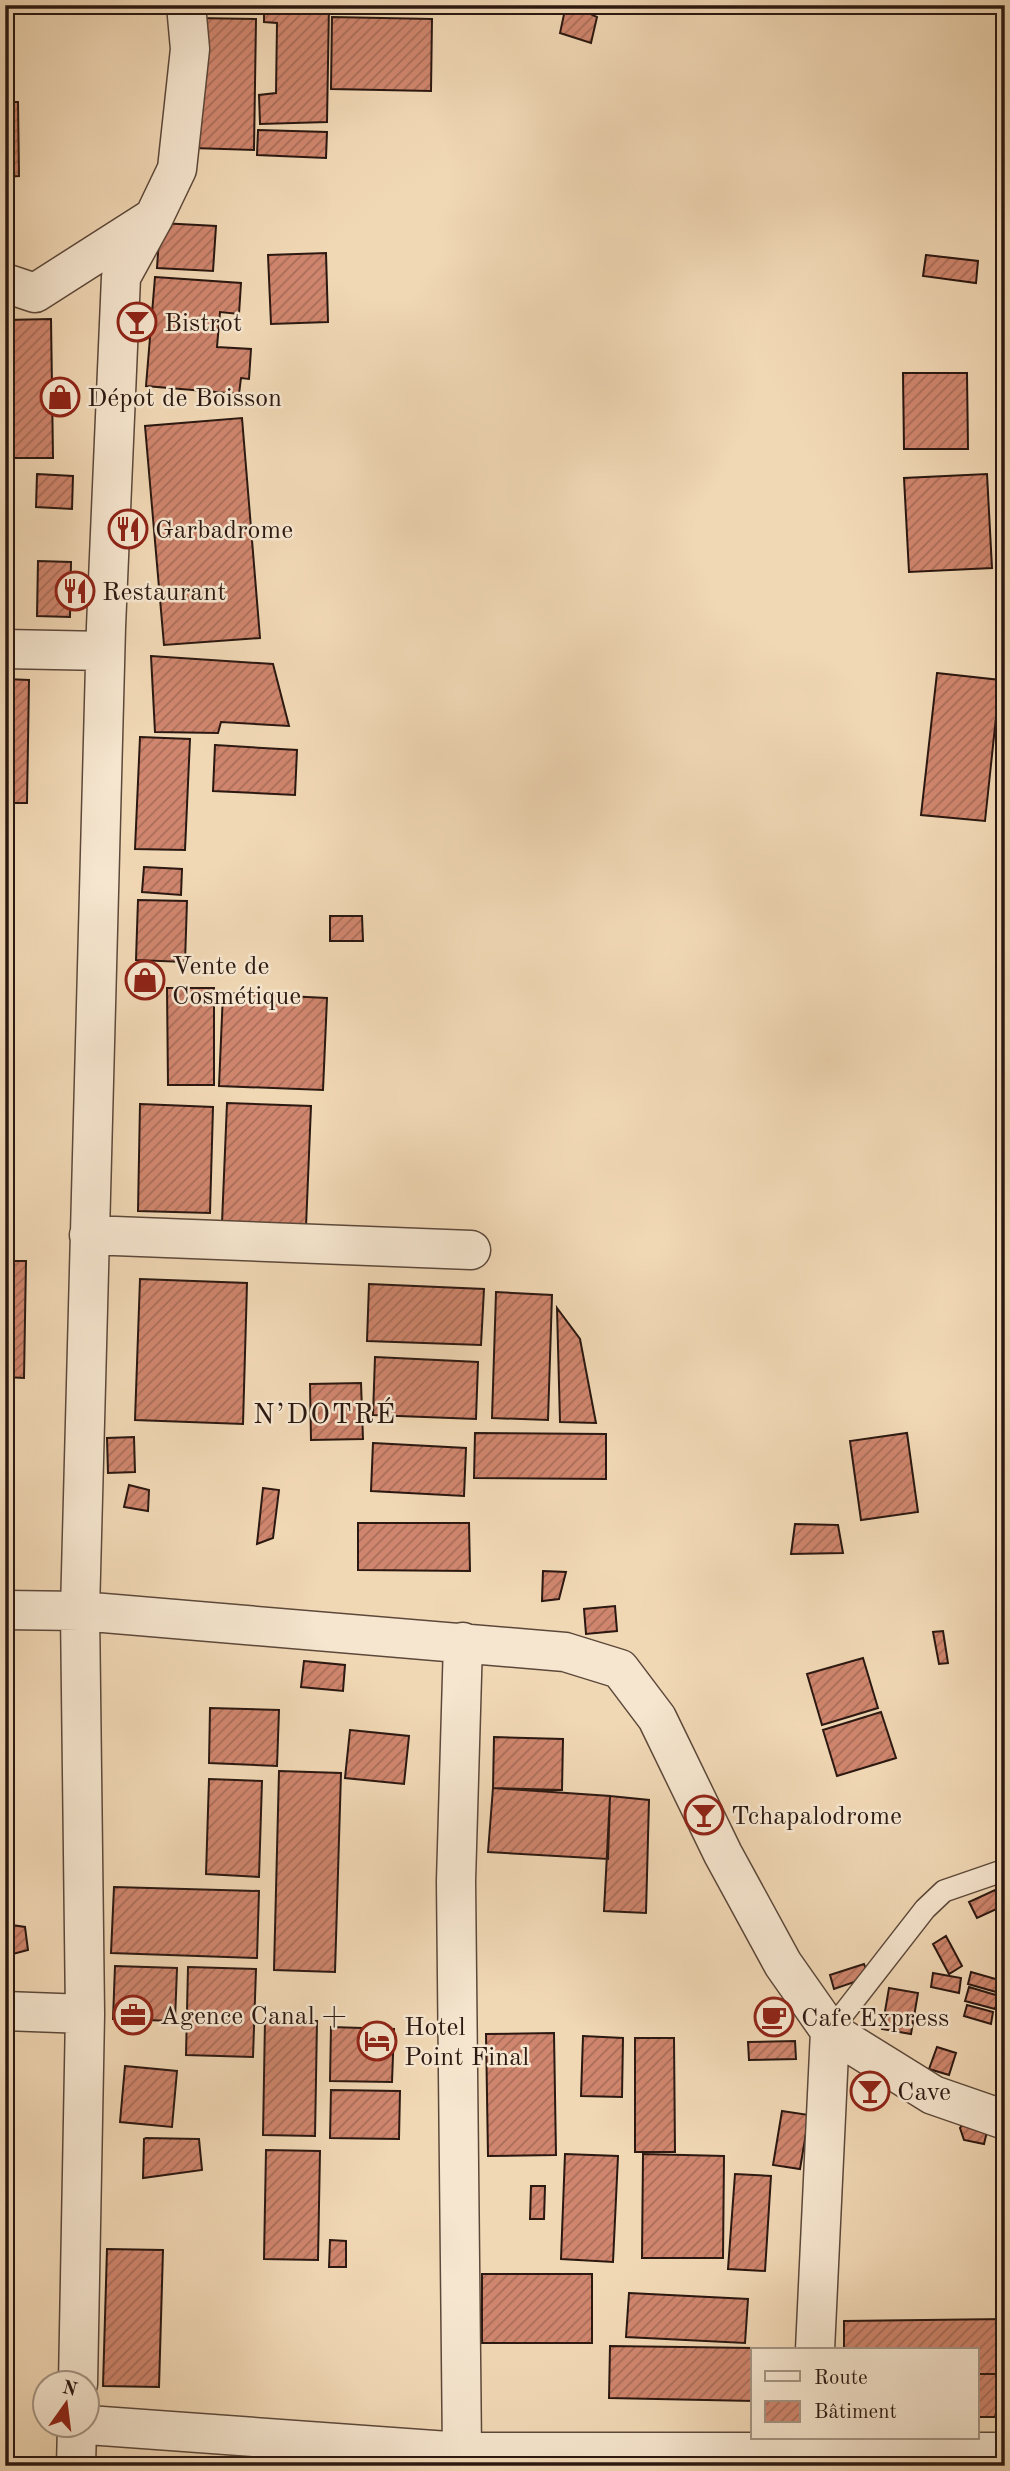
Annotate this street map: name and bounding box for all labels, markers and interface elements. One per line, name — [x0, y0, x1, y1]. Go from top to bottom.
bar icon: Bistrot — [116, 301, 158, 343]
place label: Bistrot — [164, 311, 242, 337]
shop icon: Dépot de Boisson — [39, 376, 81, 418]
place label: Dépot de Boisson — [87, 386, 282, 412]
restaurant icon: Garbadrome — [107, 508, 149, 550]
place label: Garbadrome — [155, 518, 293, 544]
restaurant icon: Restaurant — [54, 570, 96, 612]
place label: Restaurant — [102, 580, 226, 606]
place label: Vente de Cosmétique — [172, 954, 301, 1010]
shop icon: Vente de Cosmétique — [124, 959, 166, 1001]
district label: N’DOTRÉ — [253, 1397, 397, 1430]
bar icon: Tchapalodrome — [683, 1794, 725, 1836]
place label: Tchapalodrome — [731, 1804, 902, 1830]
office icon: Agence Canal + — [112, 1994, 154, 2036]
cafe icon: Cafe Express — [753, 1996, 795, 2038]
place label: Agence Canal + — [160, 2004, 346, 2030]
place label: Cafe Express — [801, 2006, 949, 2032]
place label: Hotel Point Final — [404, 2015, 529, 2071]
hotel icon: Hotel Point Final — [356, 2020, 398, 2062]
bar icon: Cave — [849, 2070, 891, 2112]
place label: Cave — [897, 2080, 951, 2106]
legend — [751, 2348, 978, 2440]
text: Route — [814, 2368, 868, 2389]
north arrow — [32, 2370, 102, 2440]
text: N — [60, 2379, 79, 2401]
text: Bâtiment — [814, 2402, 897, 2423]

